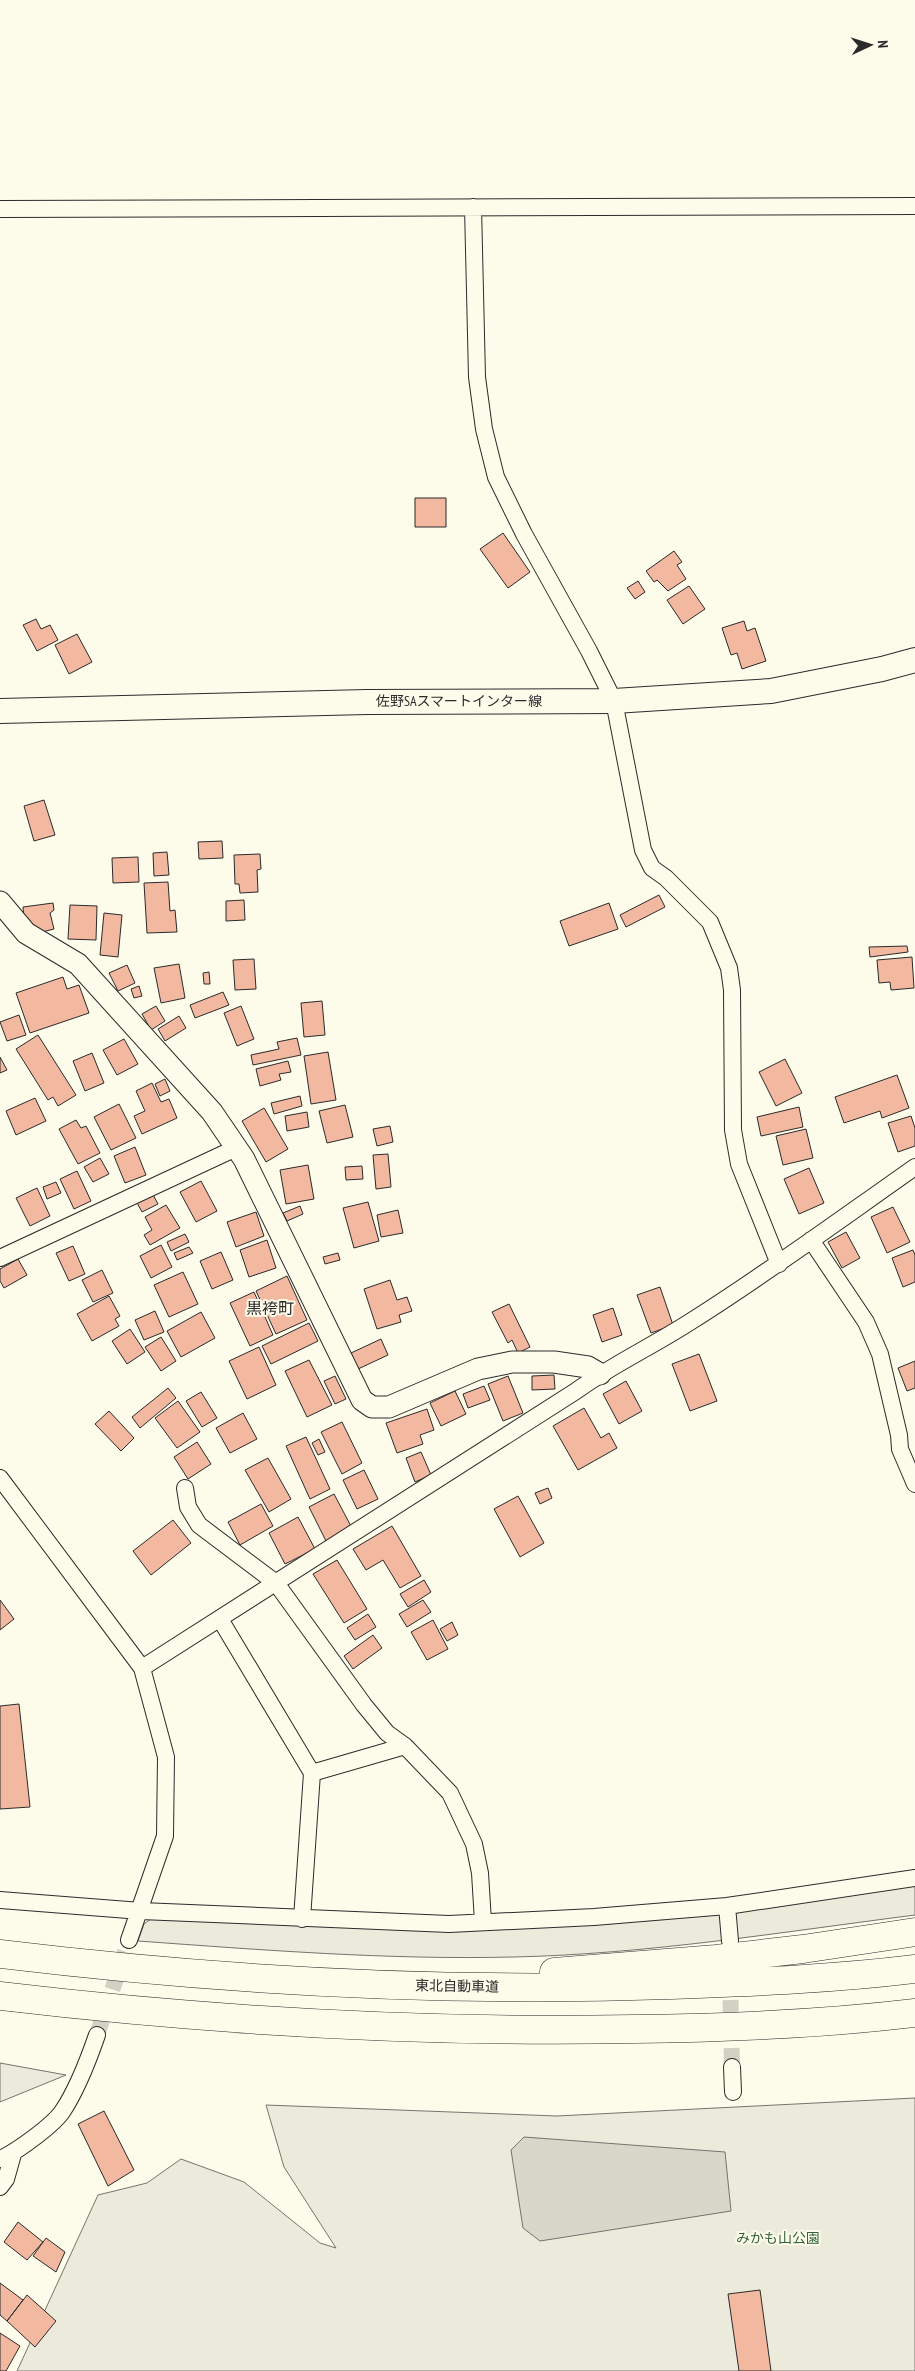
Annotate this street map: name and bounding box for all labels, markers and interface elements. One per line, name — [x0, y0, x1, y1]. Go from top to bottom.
north arrow — [845, 20, 895, 70]
text: N — [874, 40, 892, 48]
street label: 佐野SAスマートインター線 — [376, 692, 542, 710]
district label: 黒袴町 — [246, 1298, 294, 1318]
street label: 東北自動車道 — [415, 1976, 499, 1996]
park label: みかも山公園 — [736, 2229, 820, 2247]

